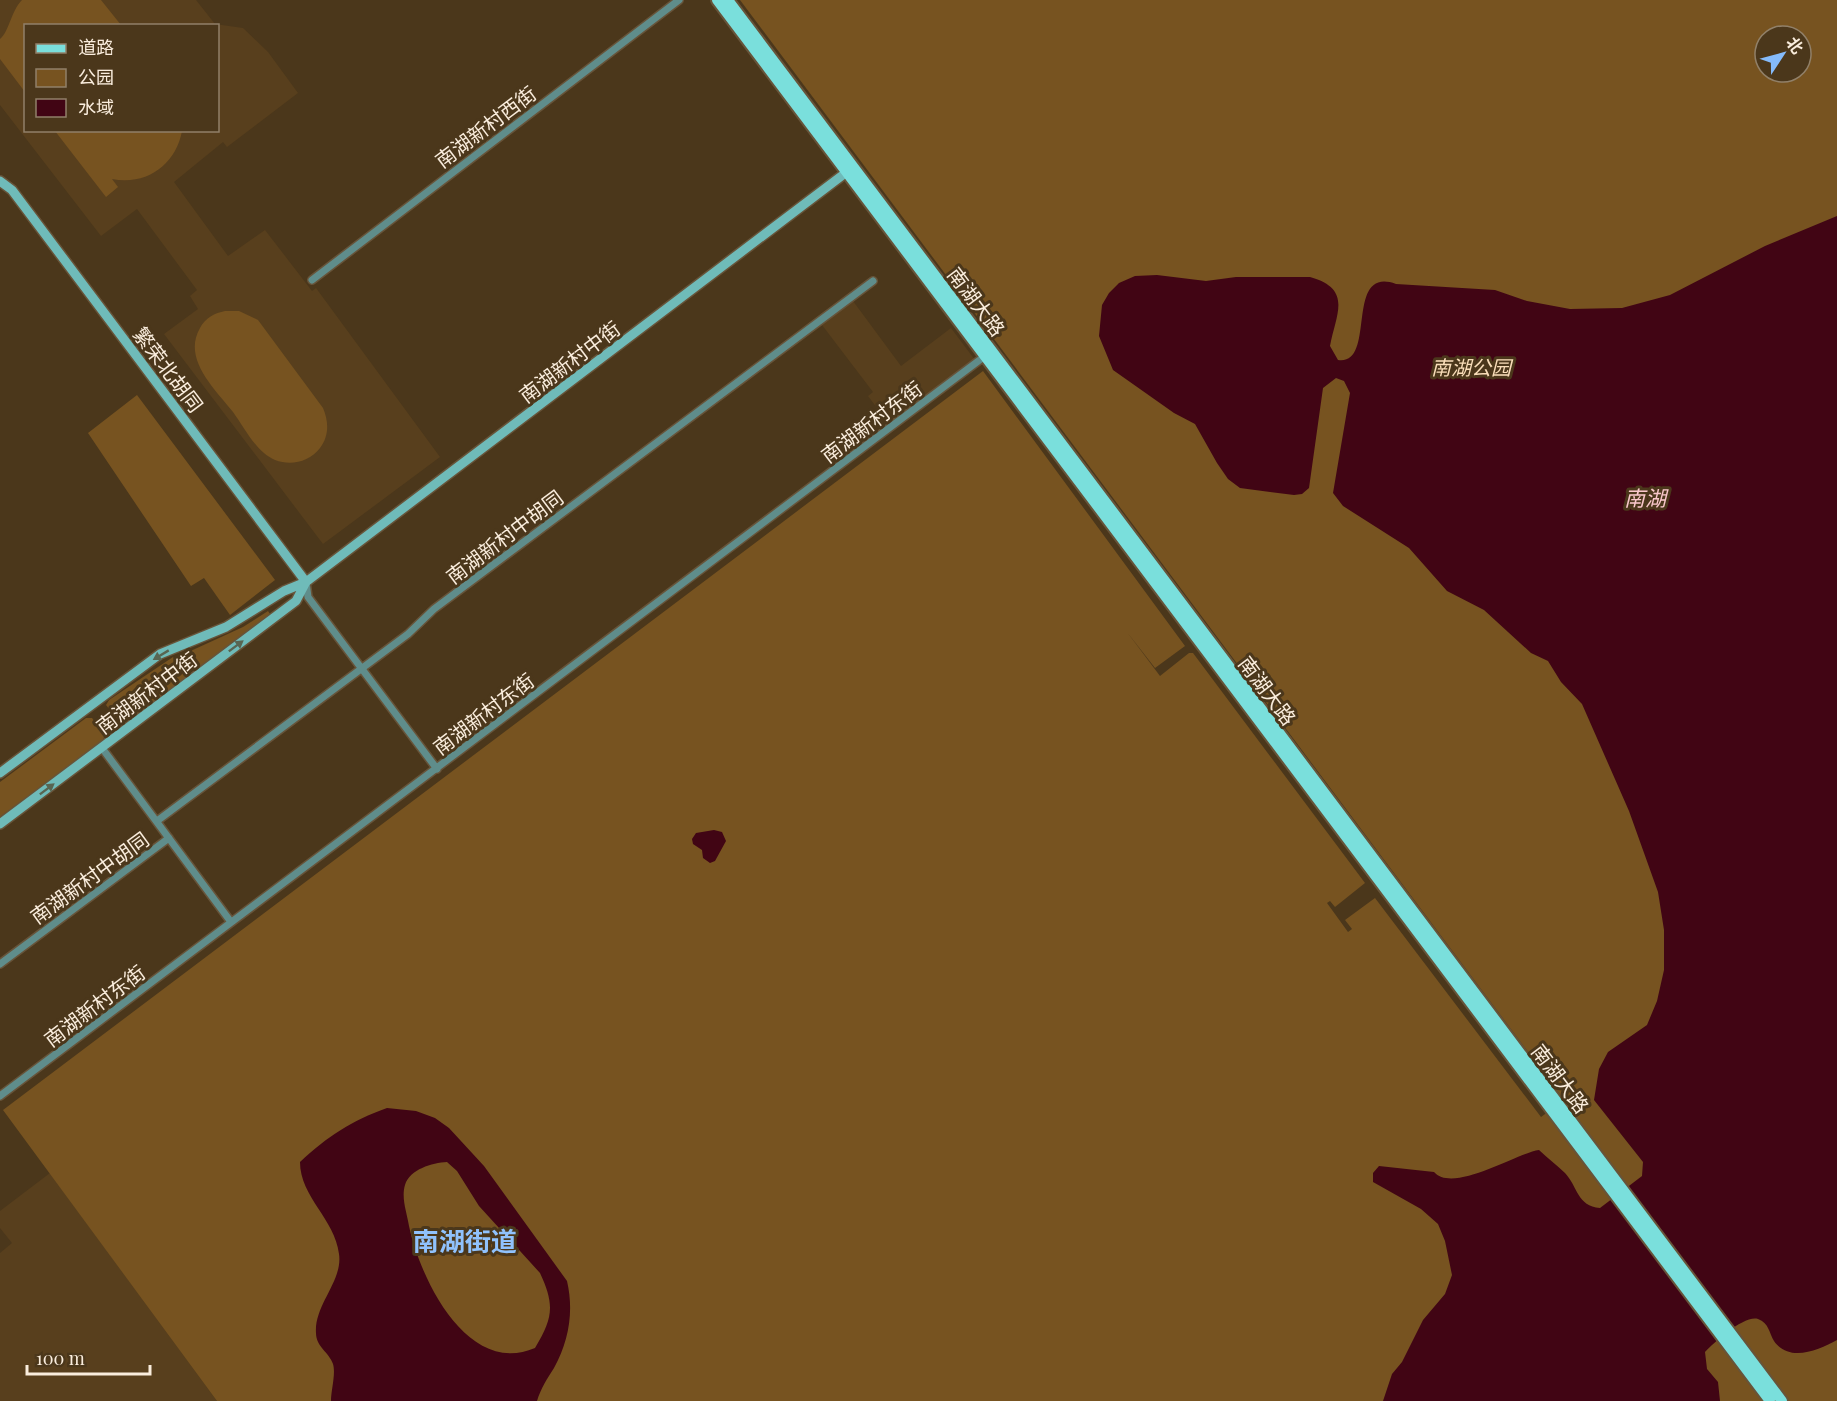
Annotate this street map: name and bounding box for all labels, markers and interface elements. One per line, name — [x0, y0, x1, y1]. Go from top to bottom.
legend — [24, 24, 219, 132]
north arrow — [1753, 24, 1813, 84]
text: 北 — [1782, 32, 1809, 58]
text: 道路 — [78, 35, 114, 59]
text: 公园 — [78, 65, 114, 89]
street label: 南湖新村西街 — [429, 79, 541, 173]
text: 水域 — [78, 95, 114, 119]
street label: 南湖大路 — [942, 261, 1012, 341]
street label: 南湖新村中街 — [513, 314, 625, 408]
street label: 繁荣北胡同 — [128, 321, 210, 417]
park label: 南湖公园 — [1431, 353, 1514, 380]
street label: 南湖新村东街 — [815, 374, 927, 468]
street label: 南湖新村中胡同 — [440, 483, 568, 589]
water label: 南湖 — [1624, 483, 1669, 511]
one-way arrow — [228, 641, 243, 653]
street label: 南湖新村中街 — [90, 645, 202, 739]
one-way arrow — [152, 650, 169, 660]
street label: 南湖大路 — [1233, 650, 1303, 730]
street label: 南湖新村东街 — [427, 666, 539, 760]
one-way arrow — [39, 784, 54, 796]
street label: 南湖新村中胡同 — [24, 825, 154, 929]
street label: 南湖新村东街 — [38, 958, 150, 1052]
street label: 南湖大路 — [1526, 1038, 1596, 1118]
district label: 南湖街道 — [413, 1223, 517, 1258]
scale bar — [27, 1338, 150, 1376]
text: 100 m — [36, 1346, 85, 1370]

